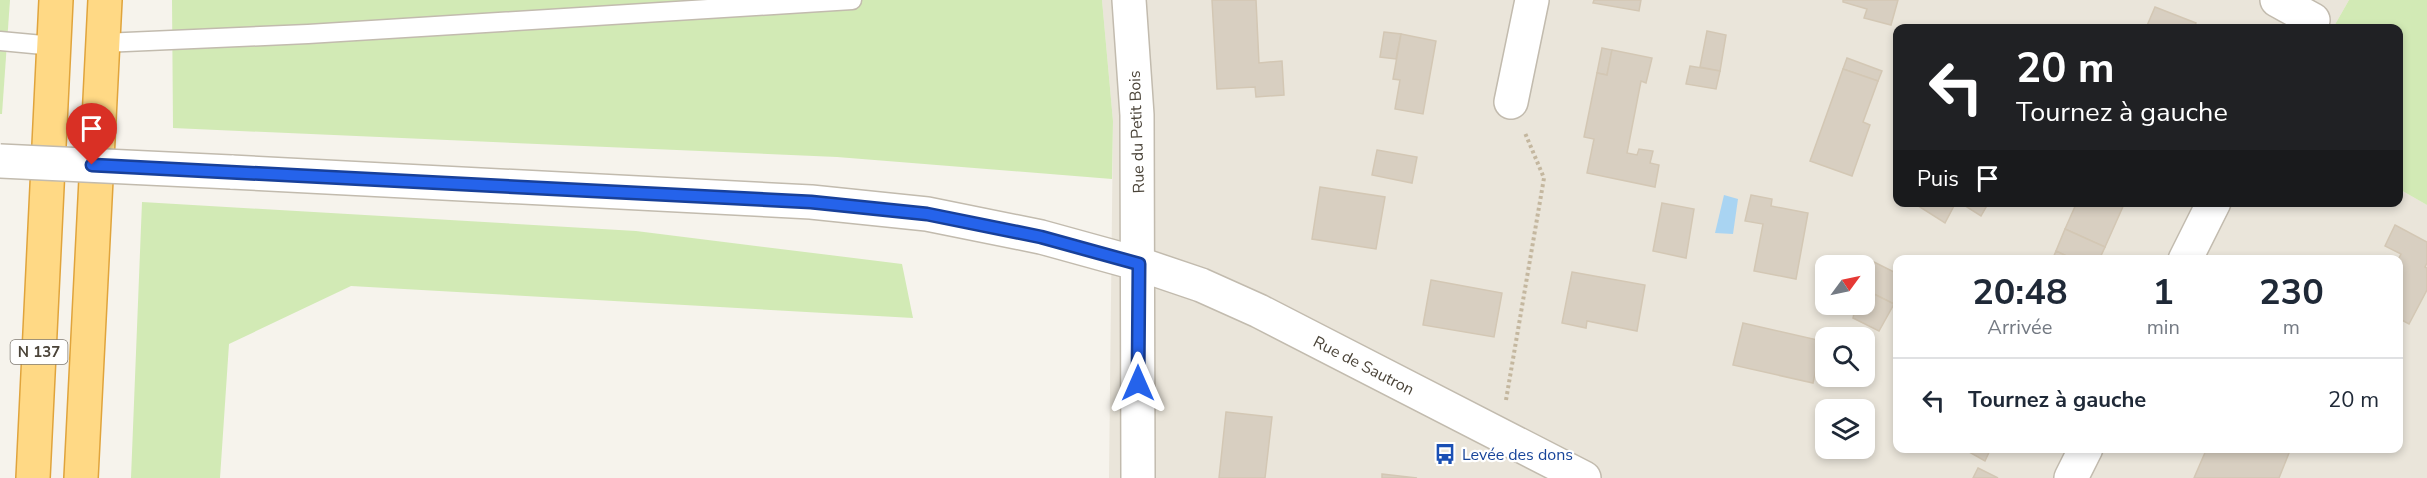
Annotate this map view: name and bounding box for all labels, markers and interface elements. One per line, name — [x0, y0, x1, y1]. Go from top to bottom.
text: 20 m — [2016, 40, 2115, 97]
icon: left — [1917, 48, 1995, 126]
street label: Rue du Petit Bois — [1124, 70, 1150, 194]
text: Tournez à gauche — [2016, 94, 2228, 131]
pin — [66, 103, 117, 165]
icon: arrive — [75, 112, 108, 145]
icon: arrive — [1971, 162, 2004, 195]
text: Puis — [1917, 164, 1959, 194]
north arrow — [1815, 255, 1875, 315]
map controls — [1815, 255, 1875, 459]
text: 20:48 — [1972, 268, 2068, 317]
text: 1 — [2152, 268, 2174, 317]
text: 230 — [2259, 268, 2324, 317]
text: Arrivée — [1987, 314, 2052, 341]
text: min — [2147, 314, 2180, 341]
text: m — [2283, 314, 2300, 341]
button: search — [1815, 327, 1875, 387]
street label: Rue de Sautron — [1309, 331, 1418, 401]
road number: N 137 — [10, 340, 68, 364]
position arrow — [1106, 351, 1170, 415]
icon: left — [1917, 384, 1950, 417]
text: Tournez à gauche — [1968, 385, 2146, 415]
text: 20 m — [2328, 385, 2379, 415]
button: layers — [1815, 399, 1875, 459]
bus stop icon: Levée des dons — [1433, 442, 1457, 466]
place label: Levée des dons — [1462, 444, 1573, 466]

